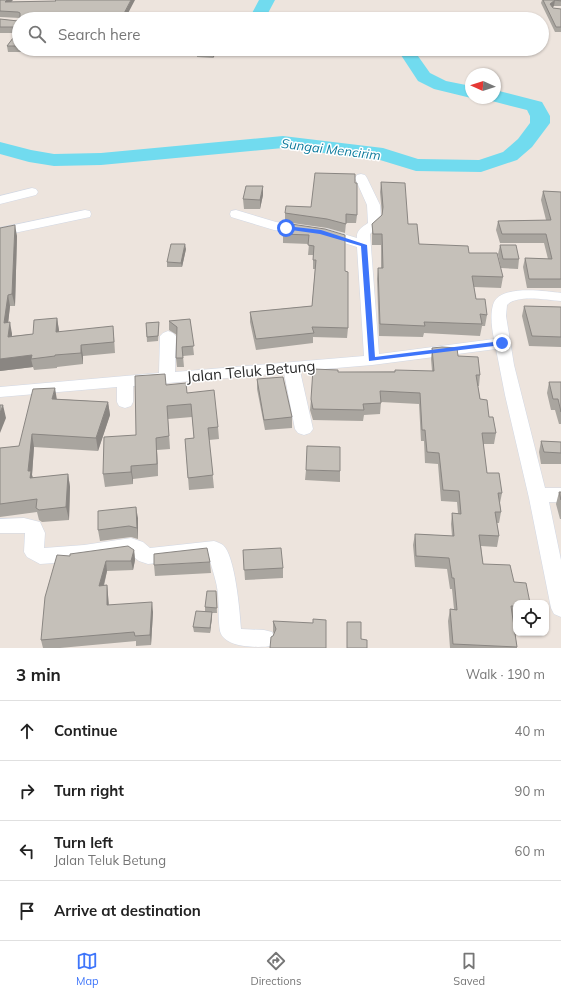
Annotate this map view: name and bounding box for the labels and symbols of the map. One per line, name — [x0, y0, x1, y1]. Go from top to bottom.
north arrow — [465, 68, 501, 104]
water label: Sungai Mencirim — [280, 135, 382, 163]
route start — [277, 219, 295, 237]
route end — [493, 334, 511, 352]
street label: Jalan Teluk Betung — [186, 356, 316, 386]

